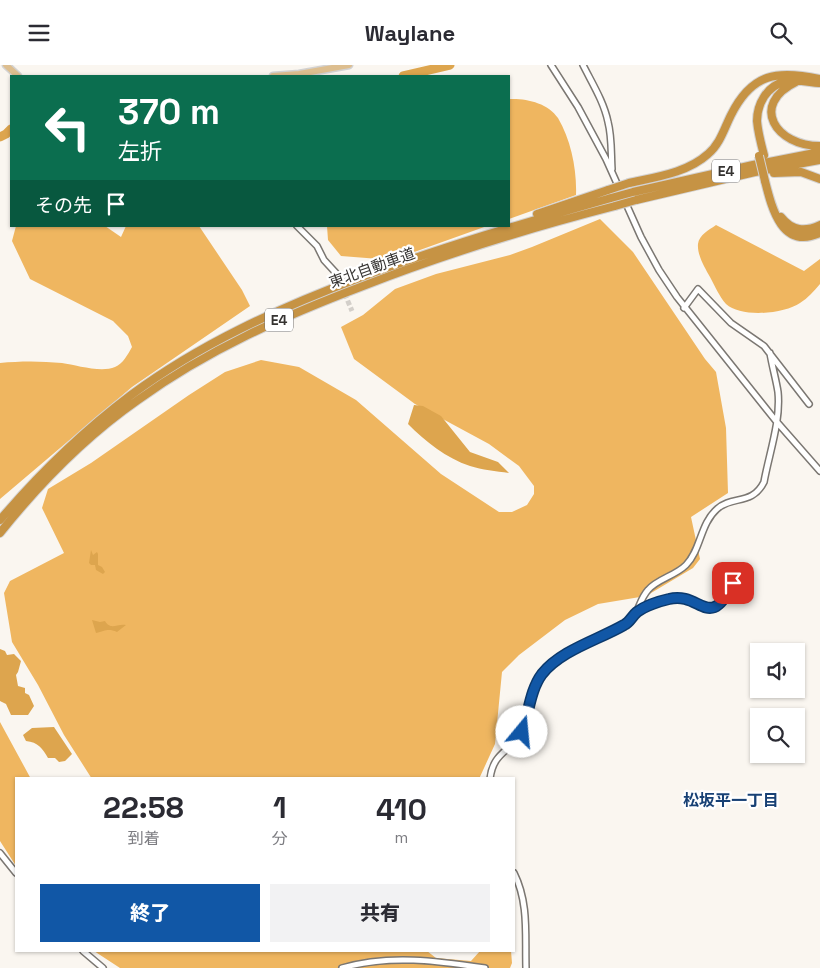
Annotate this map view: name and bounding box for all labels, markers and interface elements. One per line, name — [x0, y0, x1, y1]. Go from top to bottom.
icon: menu — [25, 19, 53, 47]
text: Waylane — [365, 19, 455, 47]
icon: search — [767, 19, 795, 47]
text: 370 m — [118, 90, 220, 134]
icon: left — [35, 95, 100, 160]
text: 左折 — [118, 137, 162, 165]
road number: E4 — [712, 159, 740, 183]
icon: arrive — [102, 190, 130, 218]
text: その先 — [35, 193, 92, 218]
street label: 東北自動車道 — [326, 243, 417, 292]
road number: E4 — [265, 309, 293, 331]
pin — [712, 562, 754, 604]
icon: arrive — [719, 569, 747, 597]
map controls — [750, 643, 805, 763]
button: sound — [750, 643, 805, 698]
position arrow — [495, 705, 547, 757]
button: search — [750, 708, 805, 763]
text: 22:58 — [103, 788, 184, 827]
text: 1 — [273, 788, 287, 827]
text: 410 — [376, 790, 427, 829]
district label: 松坂平一丁目 — [683, 790, 779, 811]
text: m — [395, 827, 408, 848]
text: 到着 — [127, 828, 159, 849]
text: 分 — [272, 828, 288, 849]
button: 終了 — [40, 884, 260, 942]
button: 共有 — [270, 884, 490, 942]

